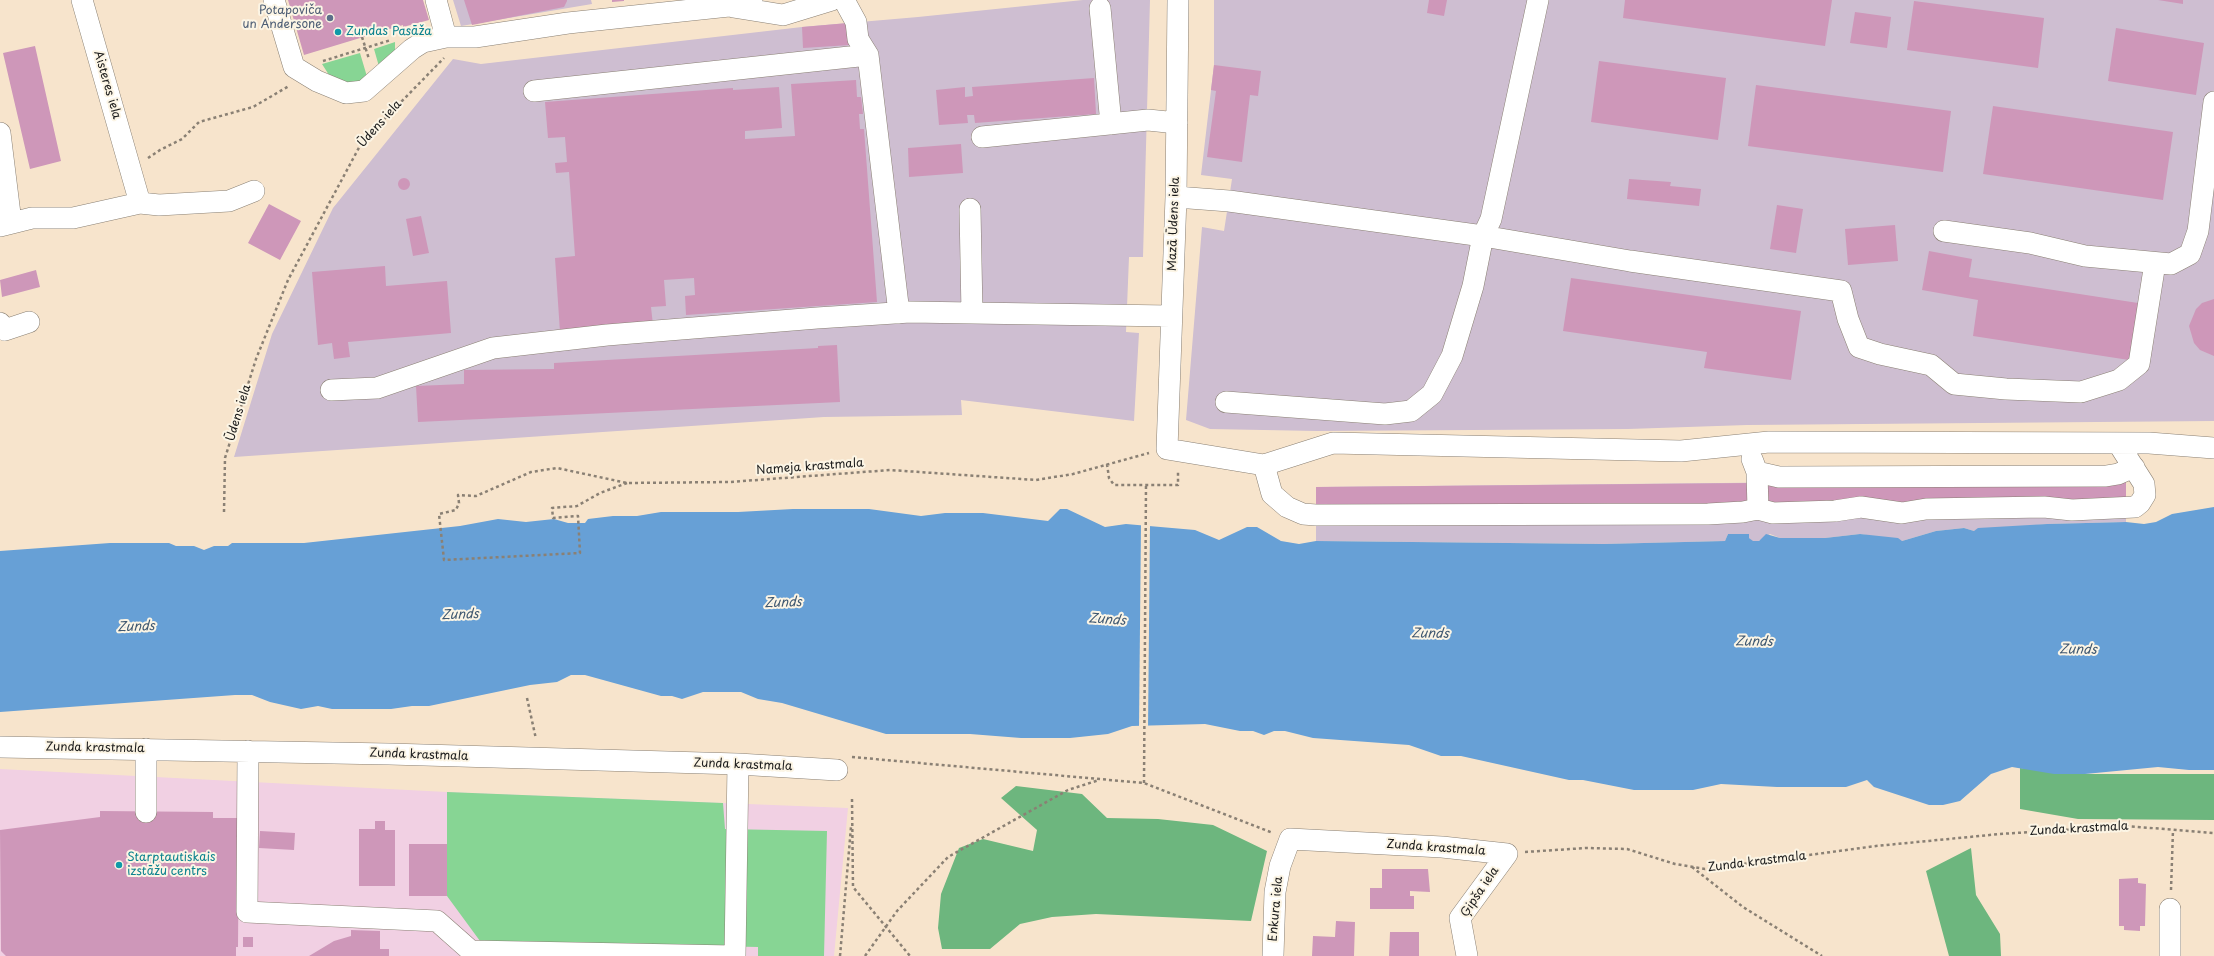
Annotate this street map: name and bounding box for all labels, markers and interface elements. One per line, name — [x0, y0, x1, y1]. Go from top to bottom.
place label: Potapoviča un Andersone — [243, 4, 322, 32]
marker: Potapoviča un Andersone — [325, 13, 335, 23]
place label: Zundas Pasāža — [346, 25, 432, 39]
marker: Zundas Pasāža — [333, 27, 343, 37]
street label: Aisteres iela — [90, 49, 124, 121]
street label: Ūdens iela — [355, 97, 405, 151]
street label: Mazā Ūdens iela — [1165, 177, 1183, 271]
street label: Ūdens iela — [224, 383, 254, 443]
street label: Nameja krastmala — [756, 456, 864, 478]
water label: Zunds — [764, 595, 802, 611]
water label: Zunds — [441, 607, 479, 623]
water label: Zunds — [1088, 611, 1126, 629]
water label: Zunds — [117, 619, 155, 635]
water label: Zunds — [1411, 626, 1449, 642]
water label: Zunds — [1735, 634, 1773, 650]
water label: Zunds — [2059, 642, 2097, 658]
street label: Zunda krastmala — [45, 740, 145, 756]
street label: Zunda krastmala — [369, 746, 469, 764]
street label: Zunda krastmala — [693, 756, 793, 774]
street label: Zunda krastmala — [2029, 819, 2129, 839]
street label: Zunda krastmala — [1386, 837, 1486, 859]
street label: Zunda krastmala — [1707, 849, 1807, 875]
place label: Starptautiskais izstāžu centrs — [127, 851, 216, 879]
marker: Starptautiskais izstāžu centrs — [114, 860, 124, 870]
street label: Ģipša iela — [1458, 864, 1502, 920]
street label: Enkura iela — [1266, 876, 1286, 942]

